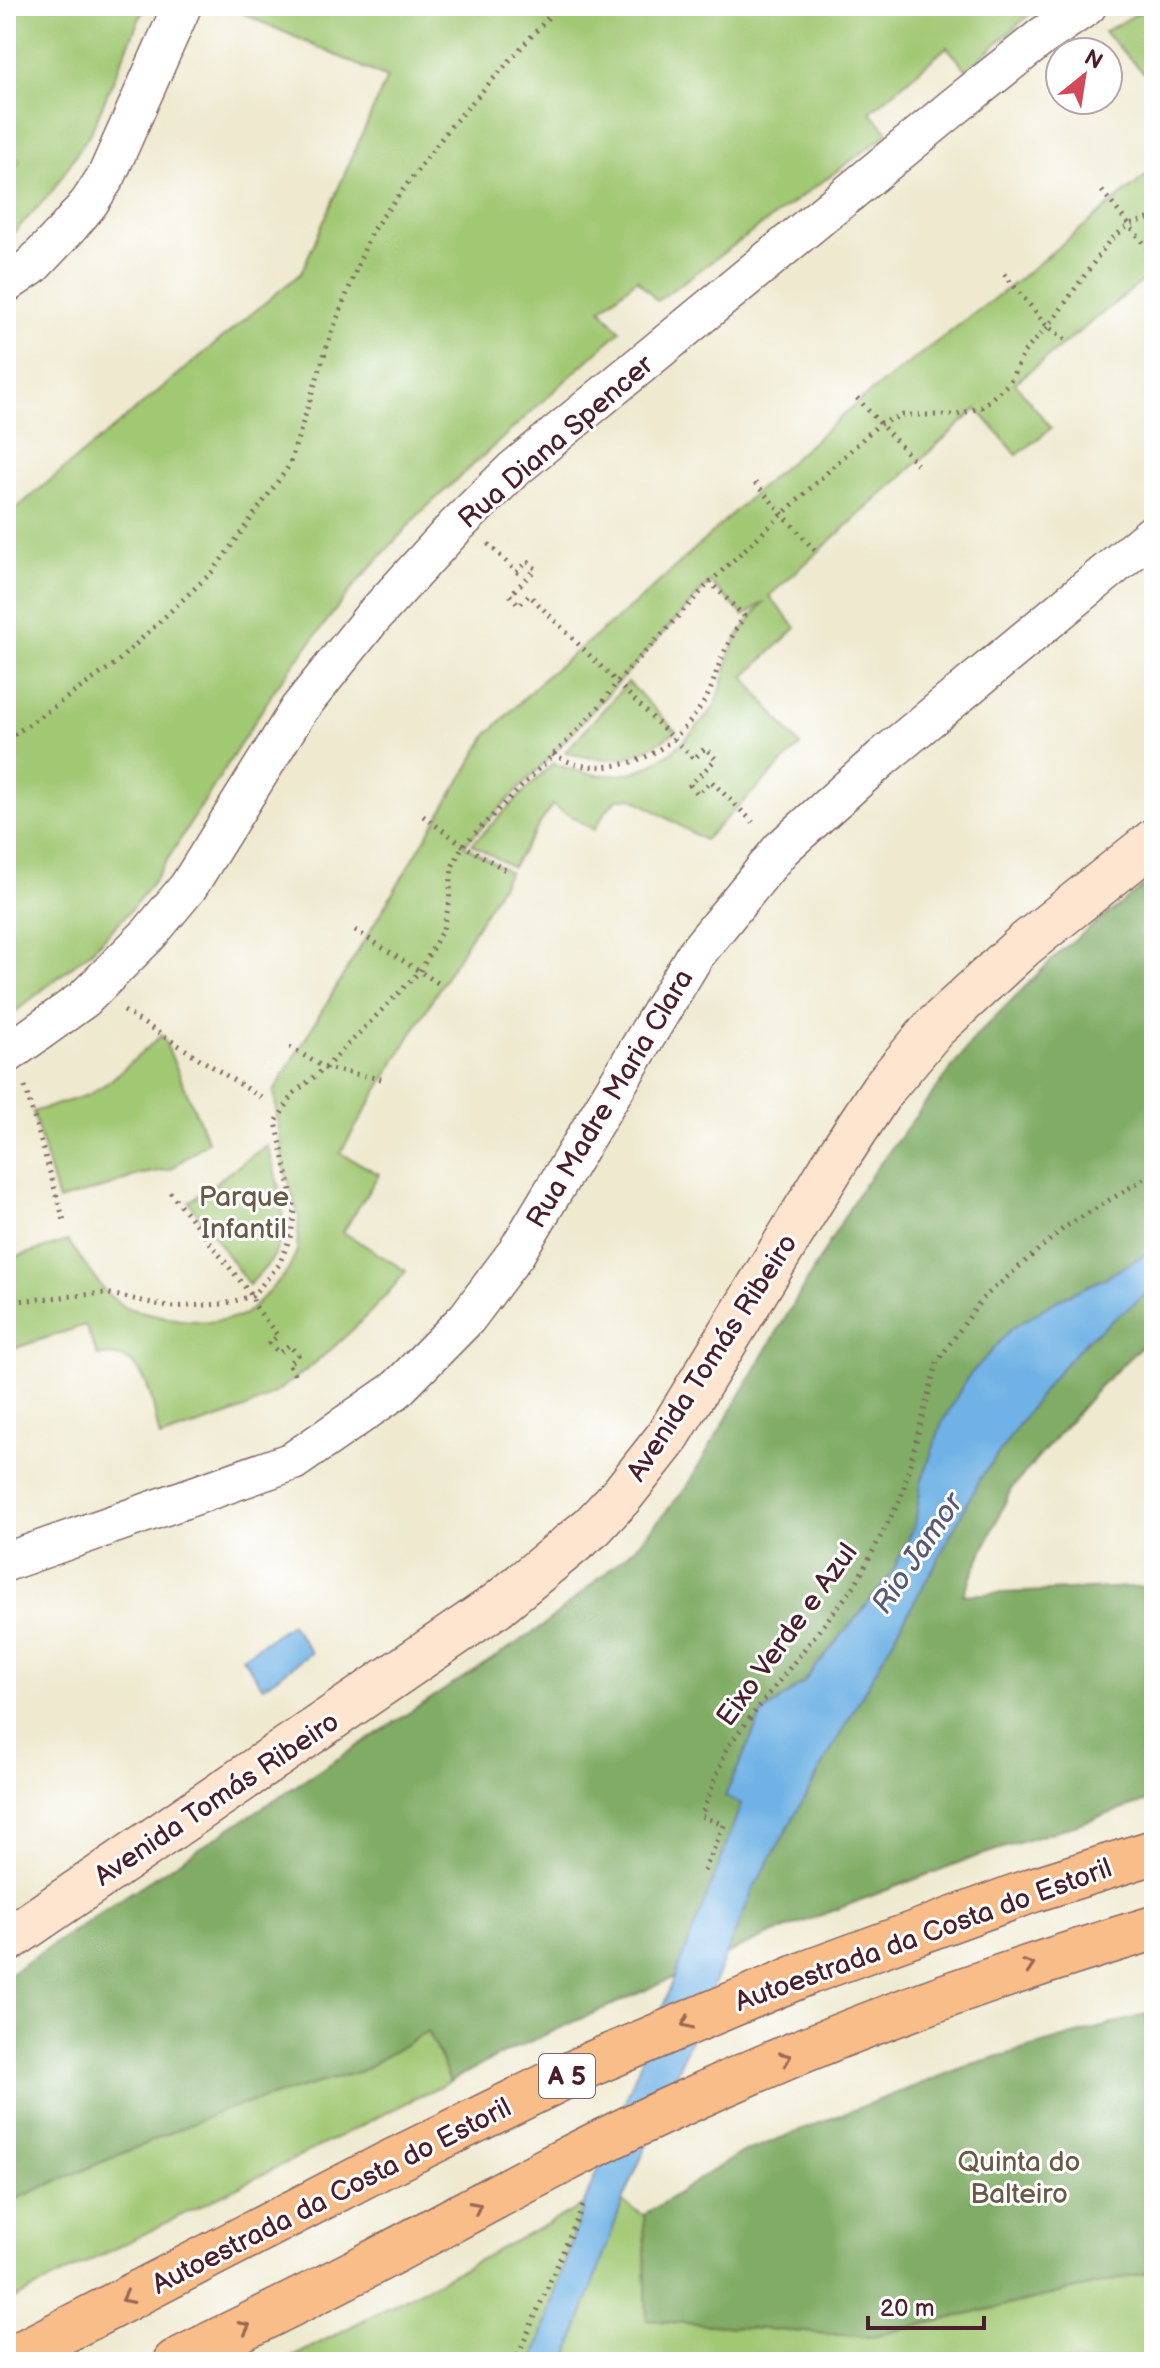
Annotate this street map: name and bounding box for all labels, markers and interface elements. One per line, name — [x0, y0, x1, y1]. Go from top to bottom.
north arrow — [1044, 36, 1124, 116]
text: N — [1079, 44, 1107, 76]
street label: Rua Diana Spencer — [452, 348, 661, 536]
street label: Rua Madre Maria Clara — [520, 963, 701, 1234]
park label: Parque Infantil — [199, 1181, 289, 1246]
street label: Avenida Tomás Ribeiro — [620, 1228, 805, 1488]
water label: Rio Jamor — [864, 1485, 972, 1621]
street label: Eixo Verde e Azul — [710, 1537, 865, 1733]
street label: Avenida Tomás Ribeiro — [88, 1705, 345, 1893]
street label: Autoestrada da Costa do Estoril — [731, 1852, 1116, 2019]
one-way arrow — [1021, 1959, 1035, 1975]
one-way arrow — [680, 2013, 695, 2029]
one-way arrow — [778, 2052, 792, 2068]
road number: A 5 — [539, 2054, 595, 2098]
street label: Autoestrada da Costa do Estoril — [147, 2091, 517, 2302]
park label: Quinta do Balteiro — [958, 2146, 1080, 2211]
one-way arrow — [468, 2202, 482, 2217]
scale bar — [868, 2280, 984, 2330]
one-way arrow — [120, 2289, 135, 2304]
text: 20 m — [880, 2294, 935, 2323]
one-way arrow — [237, 2321, 252, 2337]

